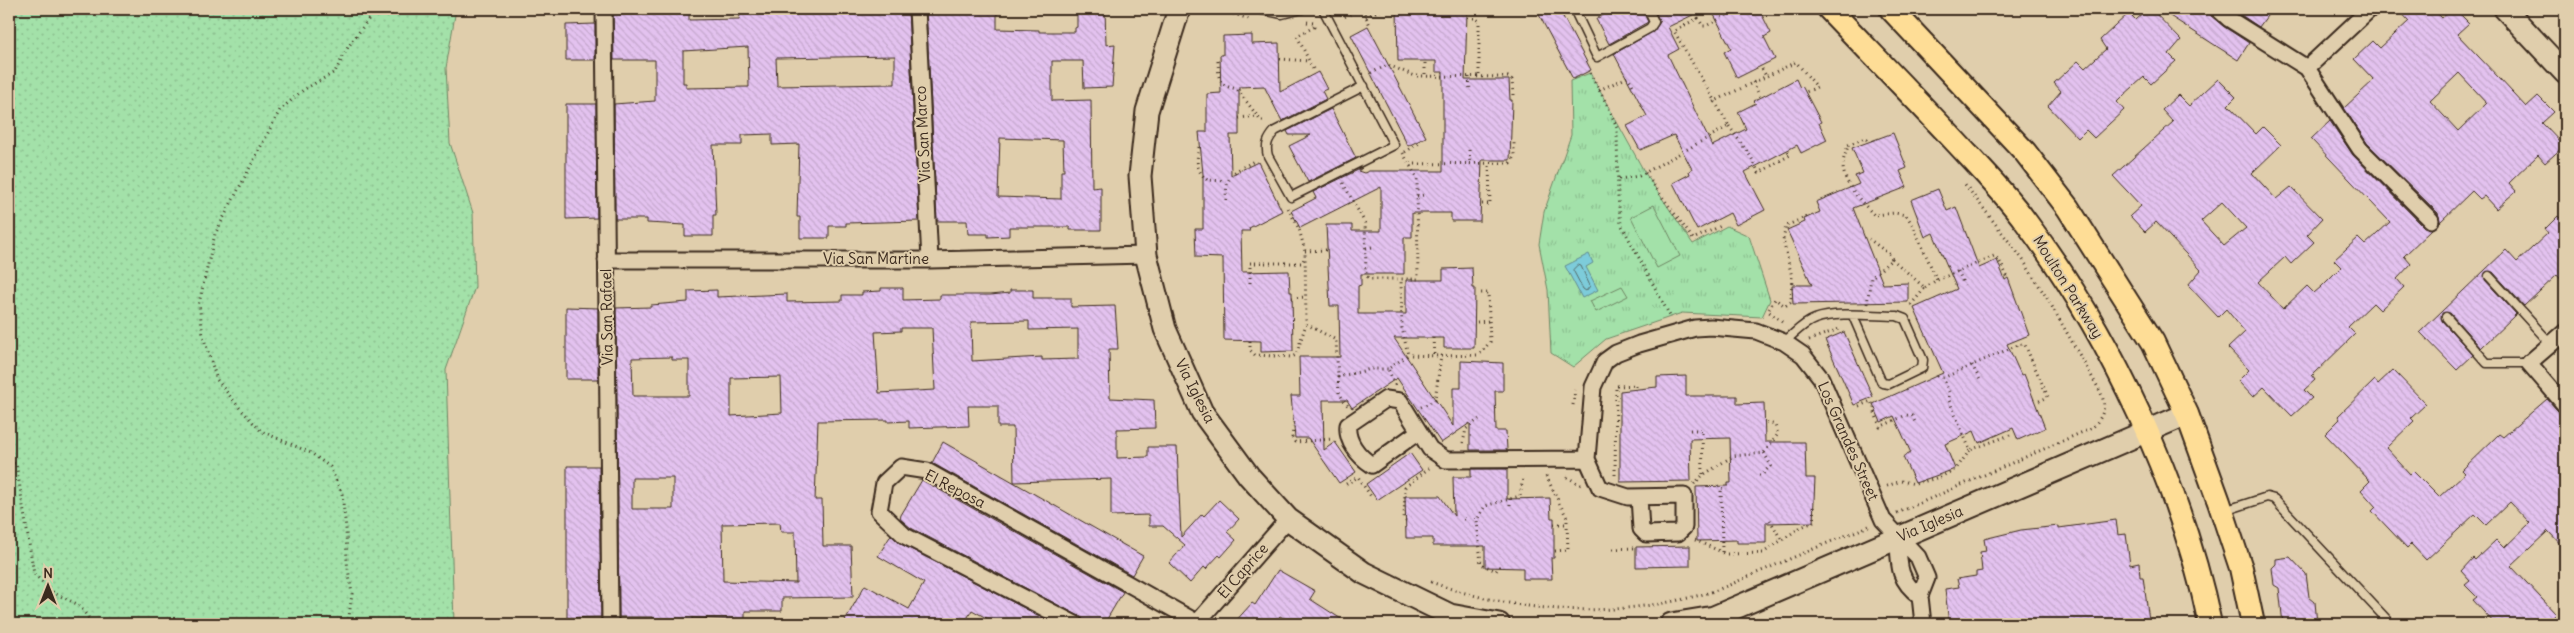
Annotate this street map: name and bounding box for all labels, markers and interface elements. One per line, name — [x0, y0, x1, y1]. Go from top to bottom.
street label: Via San Marco — [910, 85, 935, 183]
street label: Moulton Parkway — [2029, 232, 2108, 342]
street label: Via San Martine — [823, 249, 929, 268]
street label: Via San Rafael — [596, 268, 617, 366]
street label: Via Iglesia — [1171, 355, 1220, 427]
street label: Los Grandes Street — [1814, 378, 1883, 503]
street label: El Reposa — [922, 465, 989, 512]
street label: Via Iglesia — [1894, 501, 1966, 546]
street label: El Caprice — [1213, 539, 1272, 602]
north arrow — [22, 560, 72, 610]
text: N — [43, 564, 53, 582]

